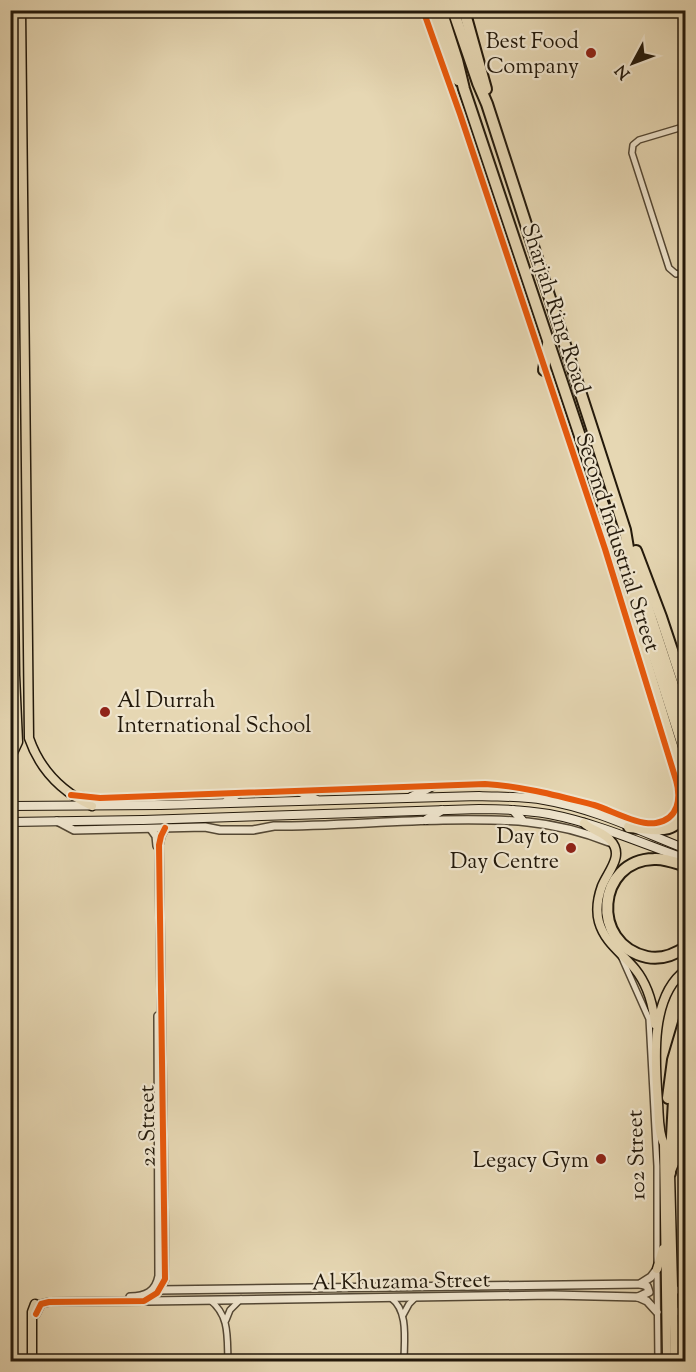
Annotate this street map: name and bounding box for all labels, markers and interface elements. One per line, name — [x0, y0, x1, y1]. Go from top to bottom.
place label: Best Food Company — [486, 27, 579, 84]
north arrow — [603, 33, 663, 93]
marker: Best Food Company — [584, 46, 598, 60]
text: N — [611, 59, 636, 84]
street label: Sharjah Ring Road — [511, 219, 597, 398]
street label: Second Industrial Street — [566, 429, 667, 657]
place label: Al Durrah International School — [117, 686, 311, 743]
marker: Al Durrah International School — [98, 705, 112, 719]
place label: Day to Day Centre — [450, 822, 559, 879]
marker: Day to Day Centre — [564, 841, 578, 855]
street label: 22 Street — [132, 1084, 166, 1167]
street label: 102 Street — [620, 1109, 656, 1201]
place label: Legacy Gym — [473, 1146, 589, 1178]
marker: Legacy Gym — [594, 1152, 608, 1166]
street label: Al Khuzama Street — [312, 1265, 491, 1301]

